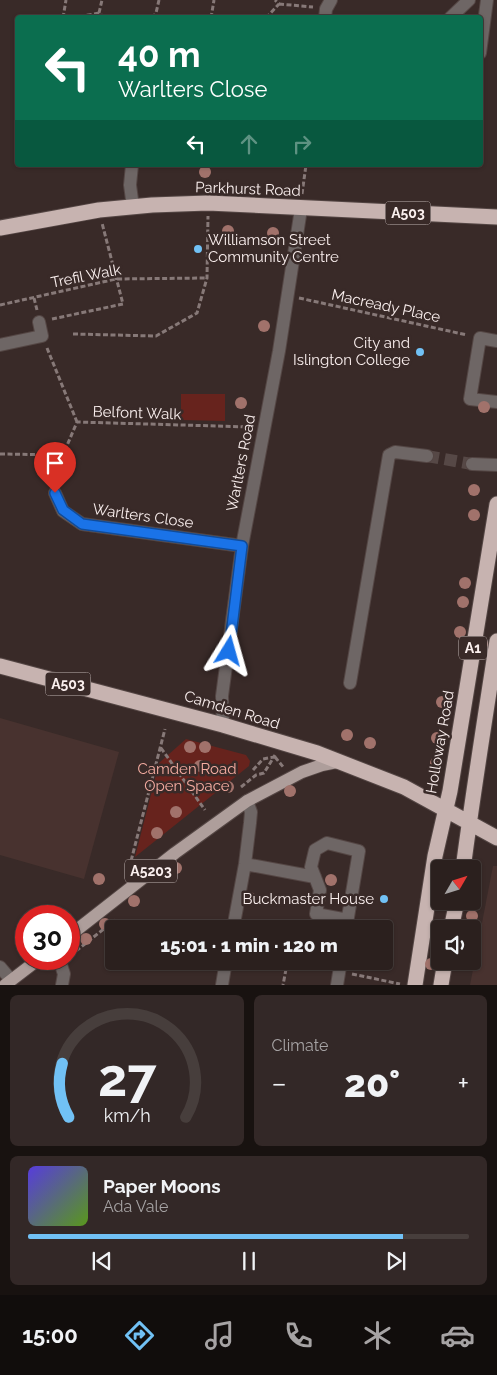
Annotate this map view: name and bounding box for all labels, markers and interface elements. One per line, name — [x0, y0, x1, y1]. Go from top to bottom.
text: 40 m — [118, 34, 200, 75]
icon: left — [35, 35, 100, 100]
text: Warlters Close — [118, 76, 267, 102]
icon: left — [182, 130, 210, 158]
icon: ahead — [235, 130, 263, 158]
icon: right — [288, 130, 316, 158]
street label: Parkhurst Road — [195, 178, 301, 200]
road number: A503 — [386, 202, 430, 224]
place label: Williamson Street Community Centre — [208, 231, 339, 266]
marker: Williamson Street Community Centre — [192, 243, 204, 255]
street label: Trefil Walk — [49, 260, 123, 292]
street label: Macready Place — [330, 286, 442, 326]
place label: City and Islington College — [293, 334, 410, 369]
marker: City and Islington College — [414, 346, 426, 358]
street label: Belfont Walk — [92, 402, 182, 424]
street label: Warlters Road — [223, 413, 259, 513]
pin — [34, 442, 76, 493]
icon: arrive — [41, 449, 69, 477]
street label: Warlters Close — [91, 500, 195, 532]
position arrow — [202, 624, 254, 676]
road number: A1 — [459, 636, 487, 660]
road number: A503 — [46, 672, 90, 696]
street label: Camden Road — [182, 687, 282, 733]
street label: Holloway Road — [422, 689, 458, 795]
park label: Camden Road Open Space — [138, 760, 236, 795]
road number: A5203 — [125, 859, 177, 882]
north arrow — [431, 860, 481, 910]
map controls — [431, 860, 481, 970]
place label: Buckmaster House — [242, 890, 374, 908]
marker: Buckmaster House — [378, 893, 390, 905]
speed limit sign: 30 — [15, 905, 80, 970]
button: sound — [431, 920, 481, 970]
text: 15:01 · 1 min · 120 m — [160, 934, 338, 956]
text: Climate — [272, 1036, 328, 1055]
text: 27 — [97, 1047, 157, 1108]
text: 20° — [344, 1061, 400, 1106]
text: − — [272, 1067, 287, 1100]
text: + — [457, 1067, 469, 1100]
text: km/h — [103, 1105, 150, 1126]
text: Paper Moons — [103, 1175, 221, 1197]
text: Ada Vale — [103, 1197, 168, 1216]
icon: previous — [88, 1247, 116, 1275]
icon: pause — [235, 1247, 263, 1275]
icon: next — [382, 1247, 410, 1275]
icon: directions — [122, 1318, 157, 1353]
icon: music — [202, 1318, 237, 1353]
icon: phone — [281, 1318, 316, 1353]
icon: climate — [360, 1318, 395, 1353]
icon: car — [440, 1318, 475, 1353]
text: 15:00 — [22, 1322, 78, 1348]

